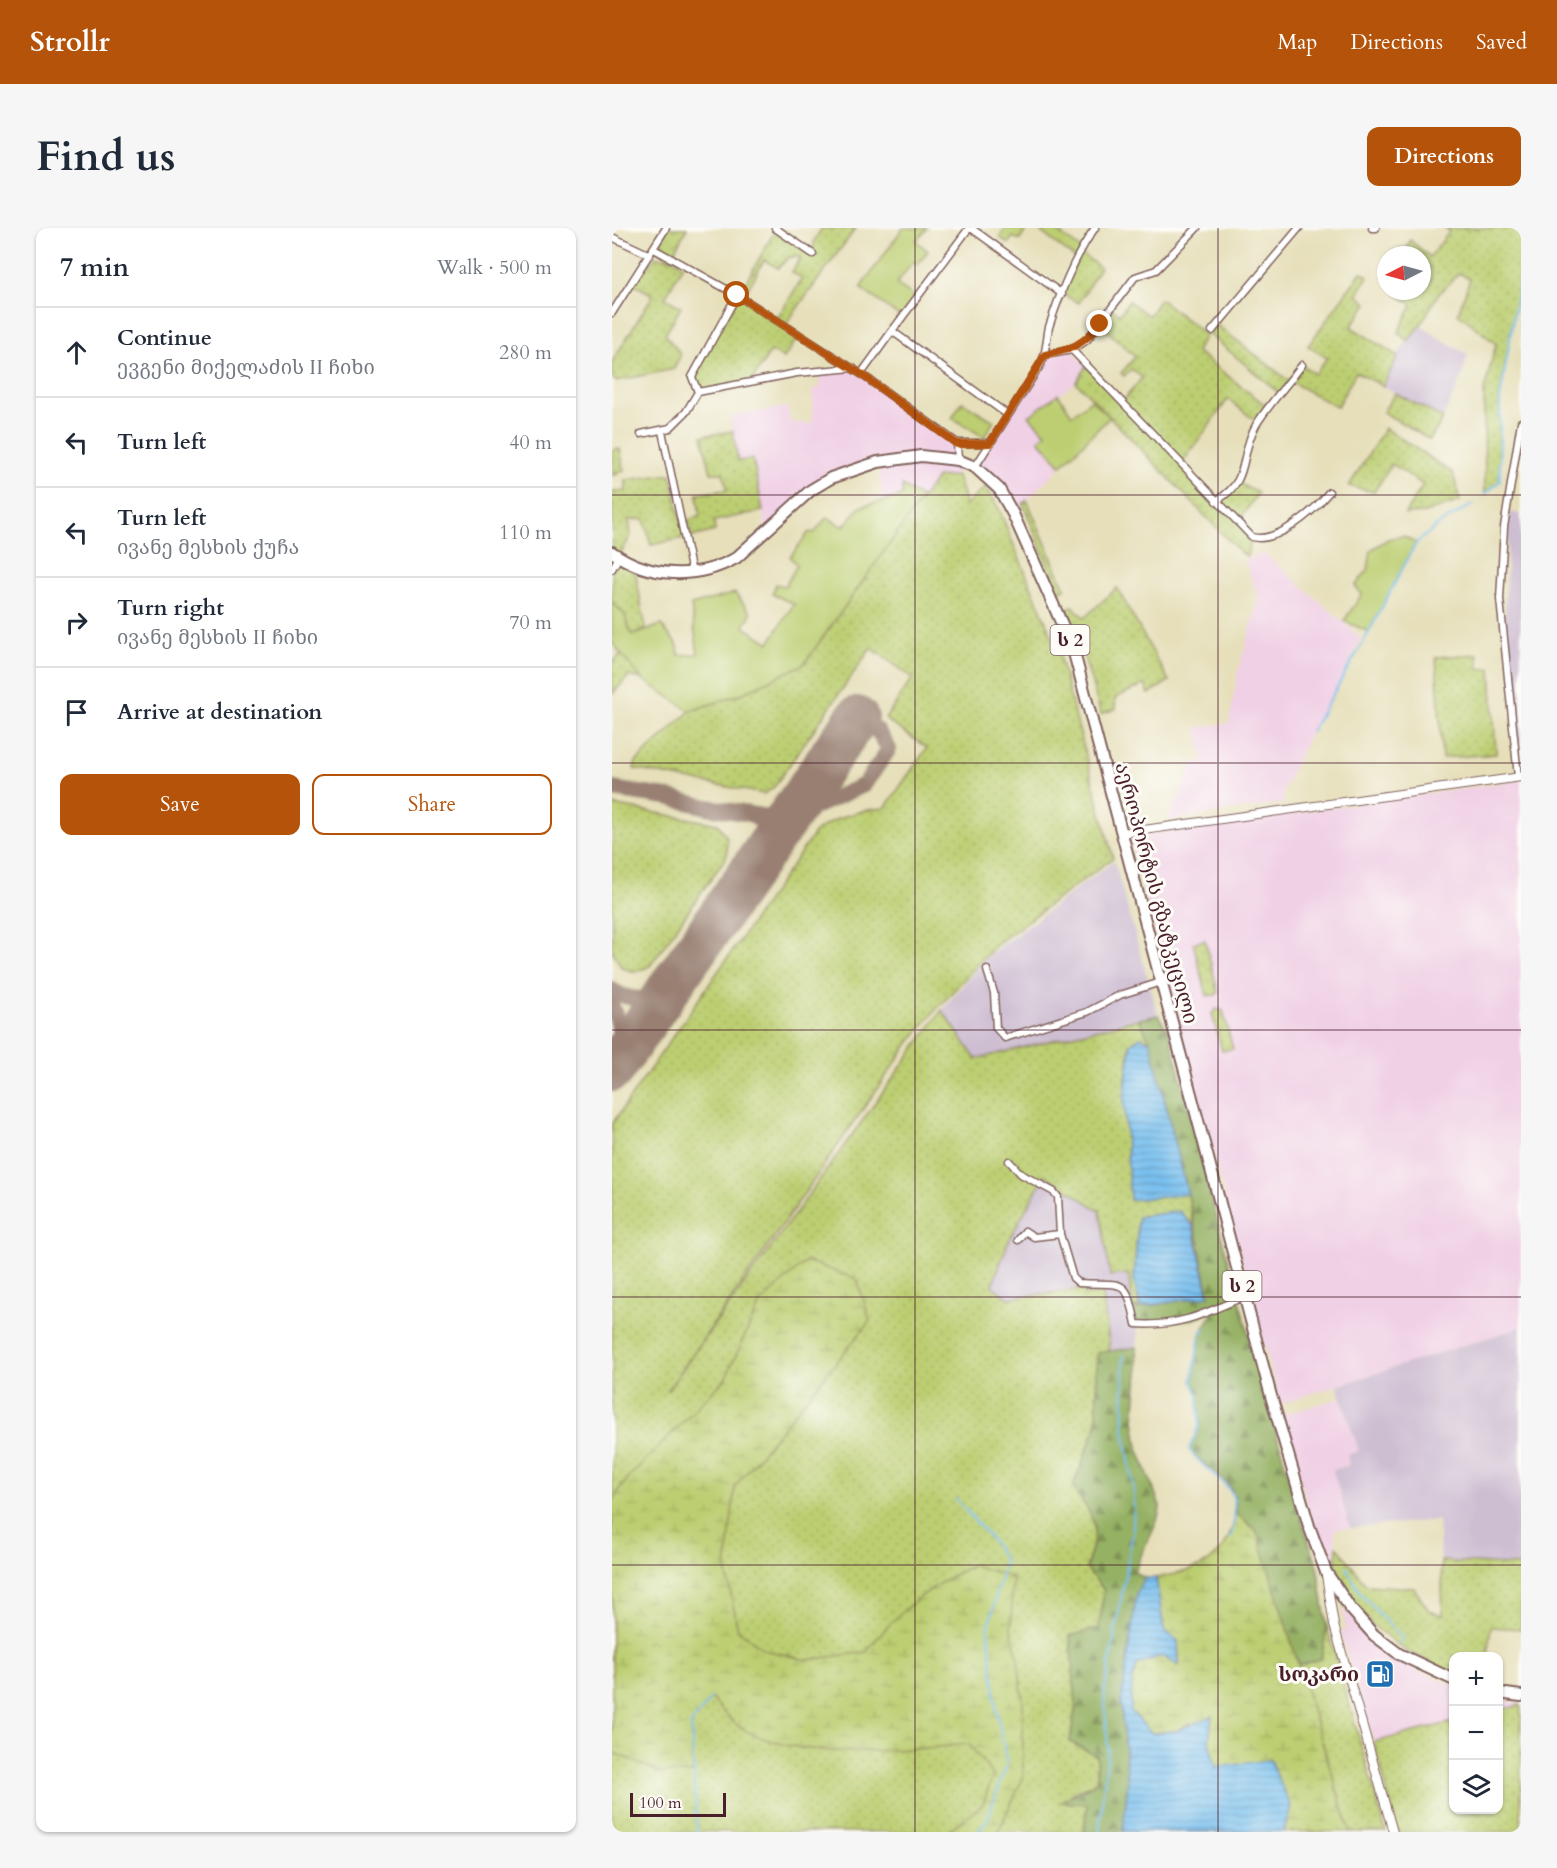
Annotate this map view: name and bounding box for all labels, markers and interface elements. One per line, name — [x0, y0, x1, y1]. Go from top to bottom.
text: Strollr — [30, 23, 110, 61]
text: Map — [1277, 28, 1317, 57]
text: Directions — [1350, 28, 1443, 57]
text: Saved — [1476, 28, 1527, 57]
button: Directions — [1367, 127, 1521, 186]
text: Find us — [36, 128, 176, 185]
north arrow — [1377, 246, 1431, 300]
text: 7 min — [60, 250, 129, 285]
text: Walk · 500 m — [437, 254, 552, 281]
route start — [723, 281, 749, 307]
route end — [1086, 310, 1112, 336]
text: Continue — [117, 323, 212, 353]
icon: ahead — [60, 336, 93, 369]
text: 280 m — [499, 339, 552, 366]
text: ევგენი მიქელაძის II ჩიხი — [117, 354, 375, 381]
icon: left — [60, 426, 93, 459]
text: Turn left — [117, 427, 206, 457]
text: 40 m — [509, 429, 552, 456]
text: Turn left — [117, 503, 206, 533]
icon: left — [60, 516, 93, 549]
text: 110 m — [499, 519, 552, 546]
text: ივანე მესხის ქუჩა — [117, 534, 299, 561]
text: Turn right — [117, 593, 224, 623]
icon: right — [60, 606, 93, 639]
text: 70 m — [509, 609, 552, 636]
text: ივანე მესხის II ჩიხი — [117, 624, 318, 651]
road number: ს 2 — [1050, 625, 1090, 655]
icon: arrive — [60, 696, 93, 729]
text: Arrive at destination — [117, 697, 322, 727]
street label: აეროპორტის გზატკეცილი — [1109, 759, 1204, 1027]
button: Save — [60, 774, 300, 835]
button: Share — [312, 774, 552, 835]
road number: ს 2 — [1222, 1271, 1262, 1301]
map controls — [1449, 1652, 1503, 1814]
button: + — [1449, 1652, 1503, 1706]
fuel station icon: სოკარი — [1364, 1658, 1396, 1690]
place label: სოკარი — [1279, 1661, 1359, 1688]
button: − — [1449, 1706, 1503, 1760]
button: layers — [1449, 1760, 1503, 1814]
scale bar — [630, 1790, 726, 1818]
text: 100 m — [639, 1792, 681, 1814]

